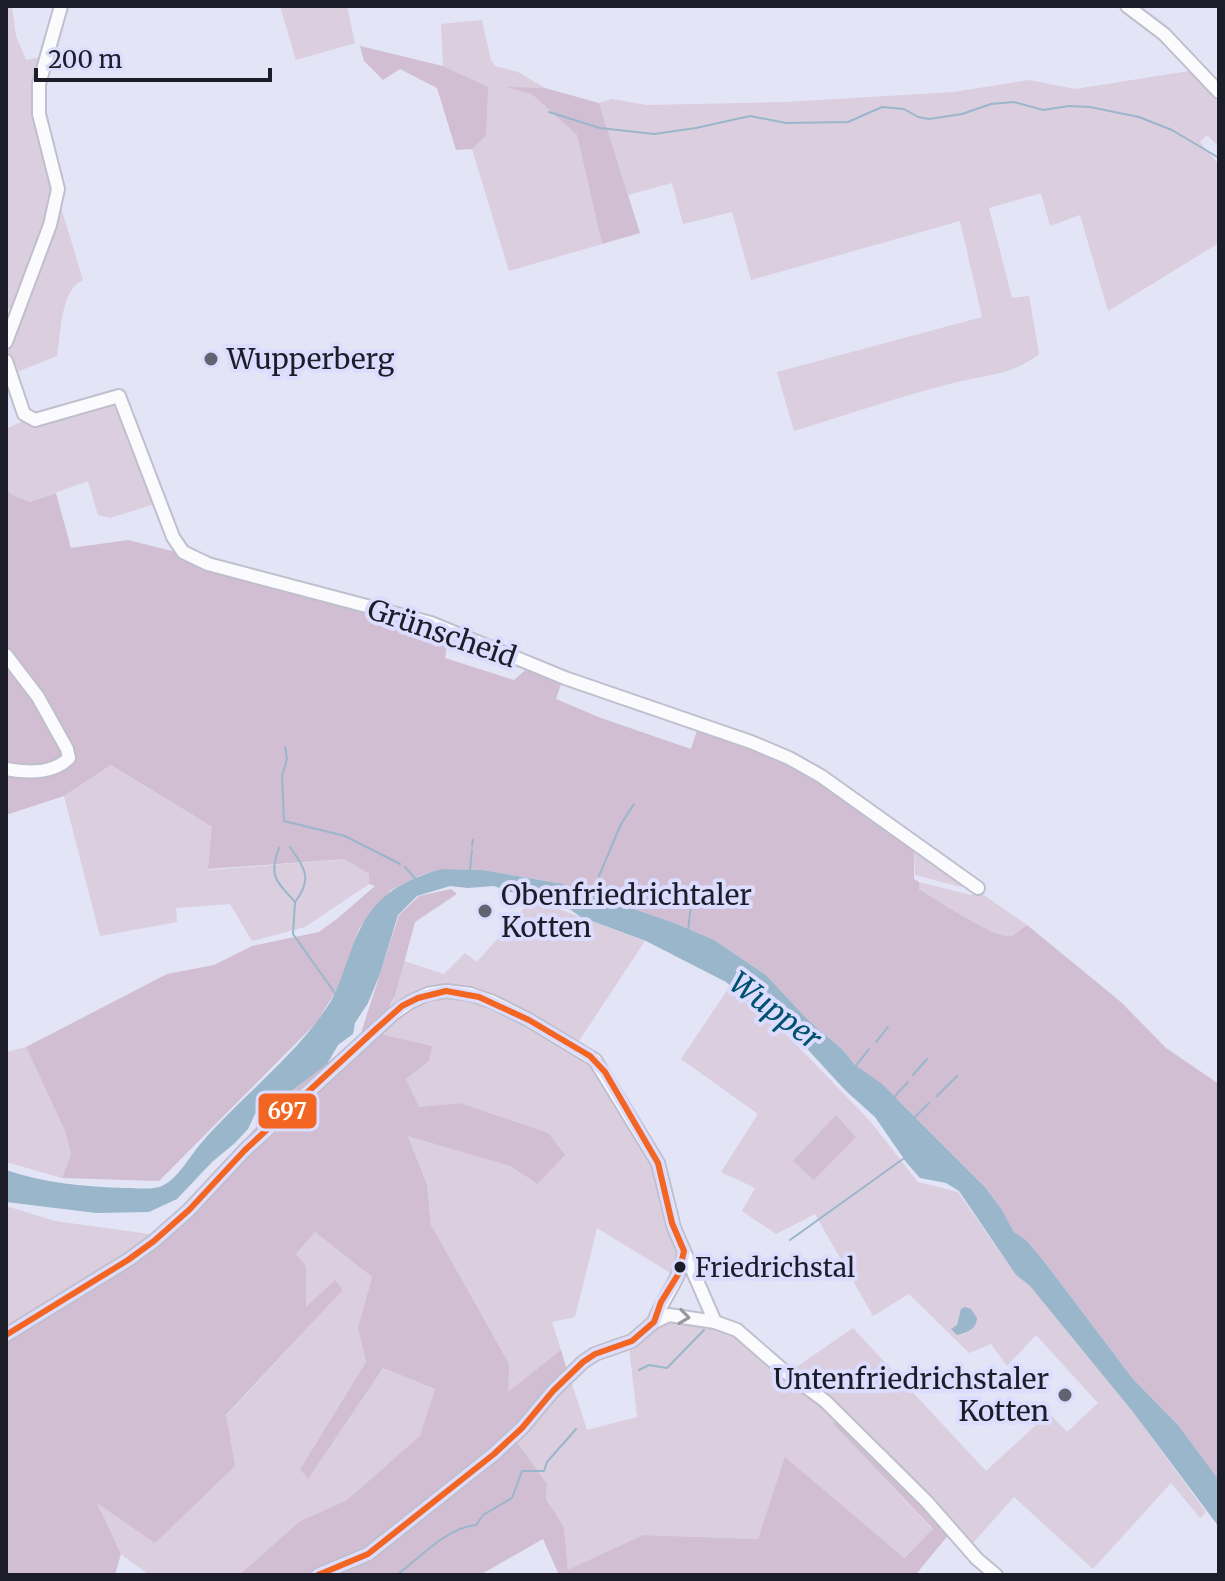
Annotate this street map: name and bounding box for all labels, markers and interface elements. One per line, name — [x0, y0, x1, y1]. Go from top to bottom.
scale bar — [36, 32, 270, 82]
text: 200 m — [48, 44, 123, 75]
place label: Wupperberg — [226, 341, 395, 377]
marker: Wupperberg — [202, 350, 220, 368]
street label: Grünscheid — [363, 591, 521, 675]
place label: Obenfriedrichtaler Kotten — [501, 877, 752, 945]
marker: Obenfriedrichtaler Kotten — [476, 902, 494, 920]
water label: Wupper — [722, 963, 830, 1058]
line badge: 697 — [257, 1092, 318, 1130]
text: 697 — [267, 1097, 307, 1125]
place label: Friedrichstal — [695, 1251, 855, 1284]
marker: Friedrichstal — [672, 1259, 688, 1275]
one-way arrow — [677, 1308, 691, 1325]
place label: Untenfriedrichstaler Kotten — [773, 1361, 1049, 1429]
marker: Untenfriedrichstaler Kotten — [1056, 1386, 1074, 1404]

